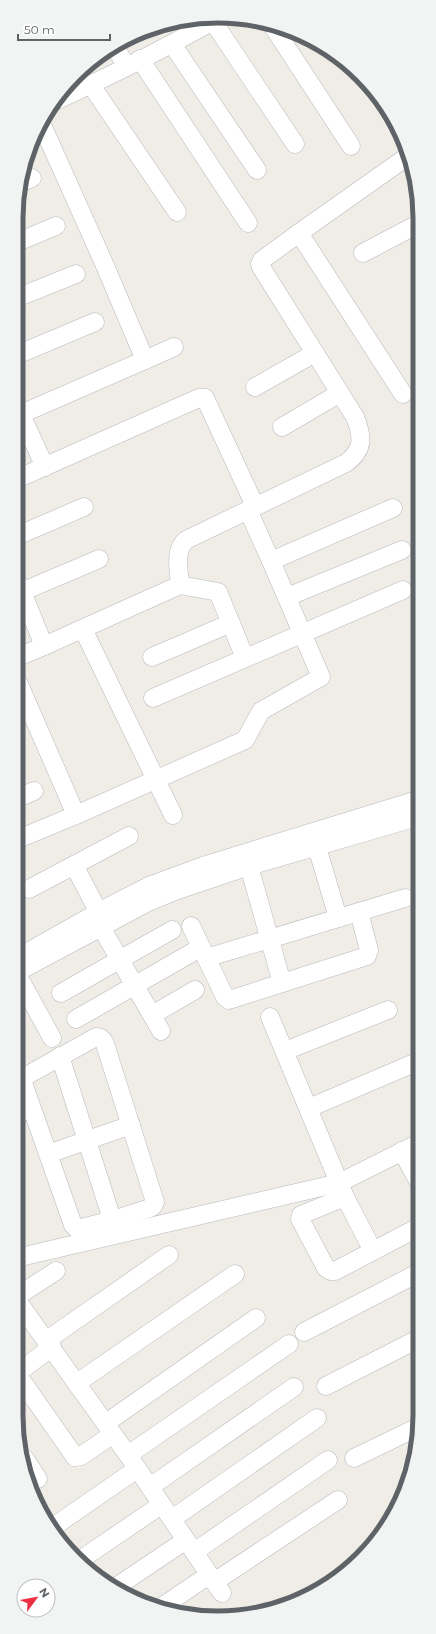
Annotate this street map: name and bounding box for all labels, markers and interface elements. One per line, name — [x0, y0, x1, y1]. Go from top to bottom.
scale bar — [18, 16, 110, 42]
text: 50 m — [24, 22, 55, 37]
north arrow — [16, 1578, 56, 1618]
text: N — [36, 1585, 53, 1600]

